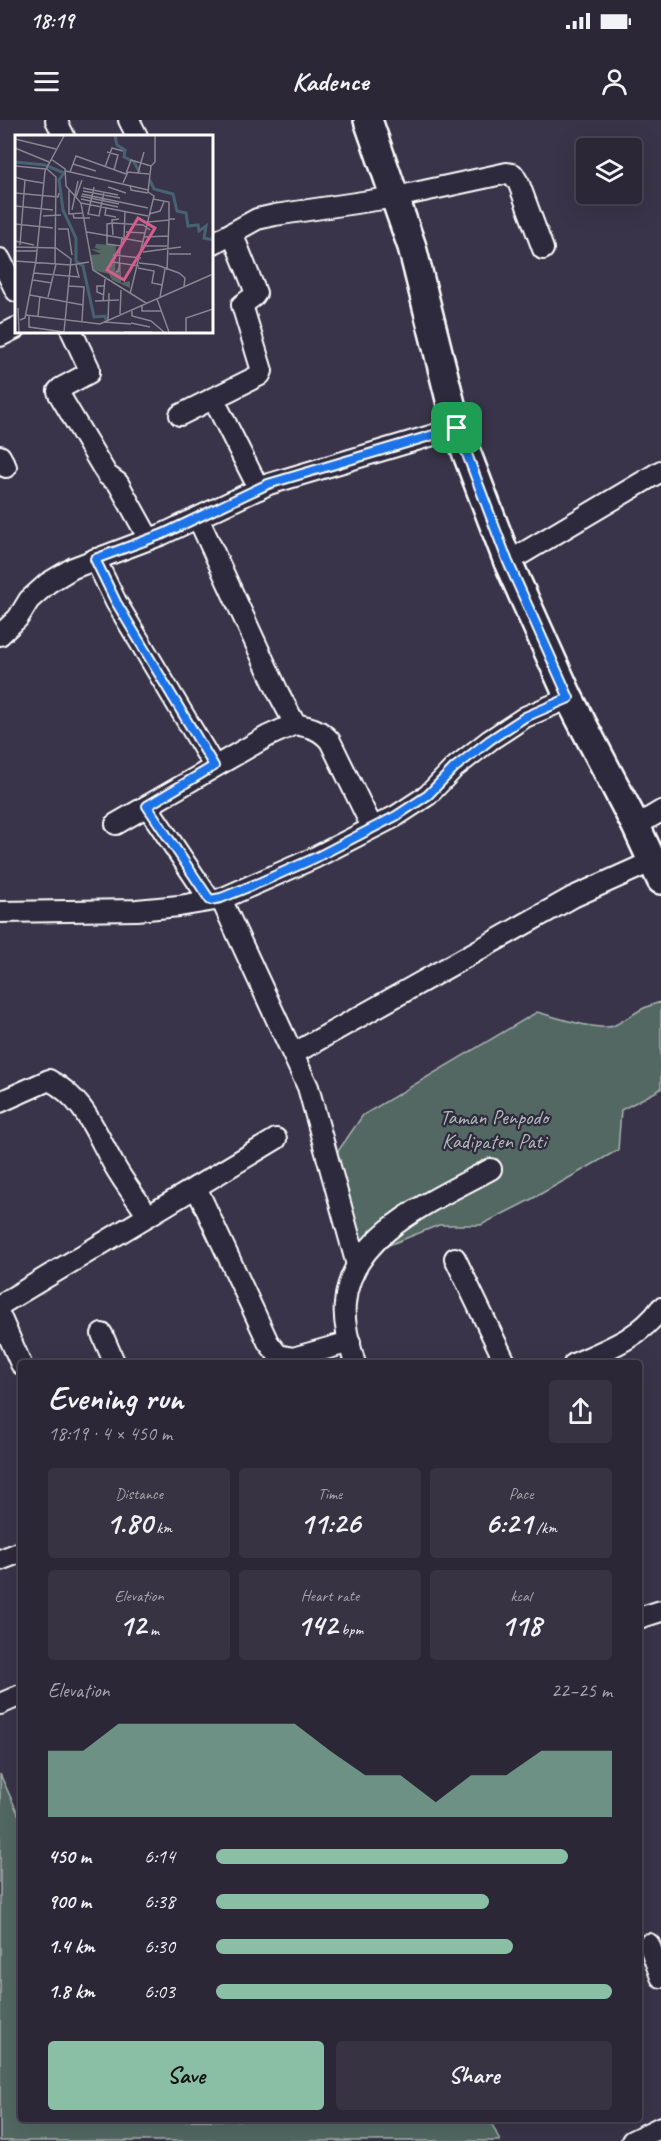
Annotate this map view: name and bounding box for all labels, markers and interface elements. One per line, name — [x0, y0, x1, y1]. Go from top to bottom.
text: 18:19 — [30, 7, 74, 35]
text: Kadence — [292, 64, 369, 98]
icon: menu — [30, 65, 63, 98]
icon: person — [598, 65, 631, 98]
inset map — [15, 135, 213, 333]
map controls — [576, 138, 642, 204]
button: layers — [576, 138, 642, 204]
pin — [431, 402, 482, 453]
icon: arrive — [440, 411, 473, 444]
park label: Taman Penpodo Kadipaten Pati — [440, 1104, 551, 1154]
text: Evening run — [48, 1377, 183, 1419]
button: share — [549, 1380, 612, 1443]
text: 18:19 · 4 × 450 m — [48, 1421, 172, 1446]
text: Distance — [115, 1484, 163, 1504]
text: Time — [318, 1484, 342, 1504]
text: Pace — [509, 1484, 533, 1504]
text: 1.80 — [106, 1504, 152, 1542]
text: 11:26 — [300, 1504, 360, 1542]
text: 6:21 — [485, 1504, 532, 1542]
text: km — [152, 1518, 172, 1538]
text: /km — [532, 1518, 557, 1538]
text: Elevation — [114, 1586, 164, 1606]
text: Heart rate — [301, 1586, 359, 1606]
text: kcal — [510, 1586, 532, 1606]
text: 12 — [119, 1606, 146, 1644]
text: 142 — [297, 1606, 337, 1644]
text: 118 — [501, 1606, 541, 1644]
text: m — [146, 1620, 159, 1640]
text: bpm — [337, 1620, 363, 1640]
text: Elevation — [48, 1678, 110, 1703]
text: 22–25 m — [551, 1678, 612, 1703]
text: 450 m — [48, 1844, 91, 1869]
text: 6:14 — [144, 1844, 175, 1869]
text: 900 m — [48, 1889, 91, 1914]
text: 6:38 — [144, 1889, 175, 1914]
text: 1.4 km — [48, 1934, 95, 1959]
text: 6:30 — [144, 1934, 175, 1959]
text: 1.8 km — [48, 1979, 95, 2004]
text: 6:03 — [144, 1979, 175, 2004]
button: Save — [48, 2041, 324, 2110]
button: Share — [336, 2041, 612, 2110]

